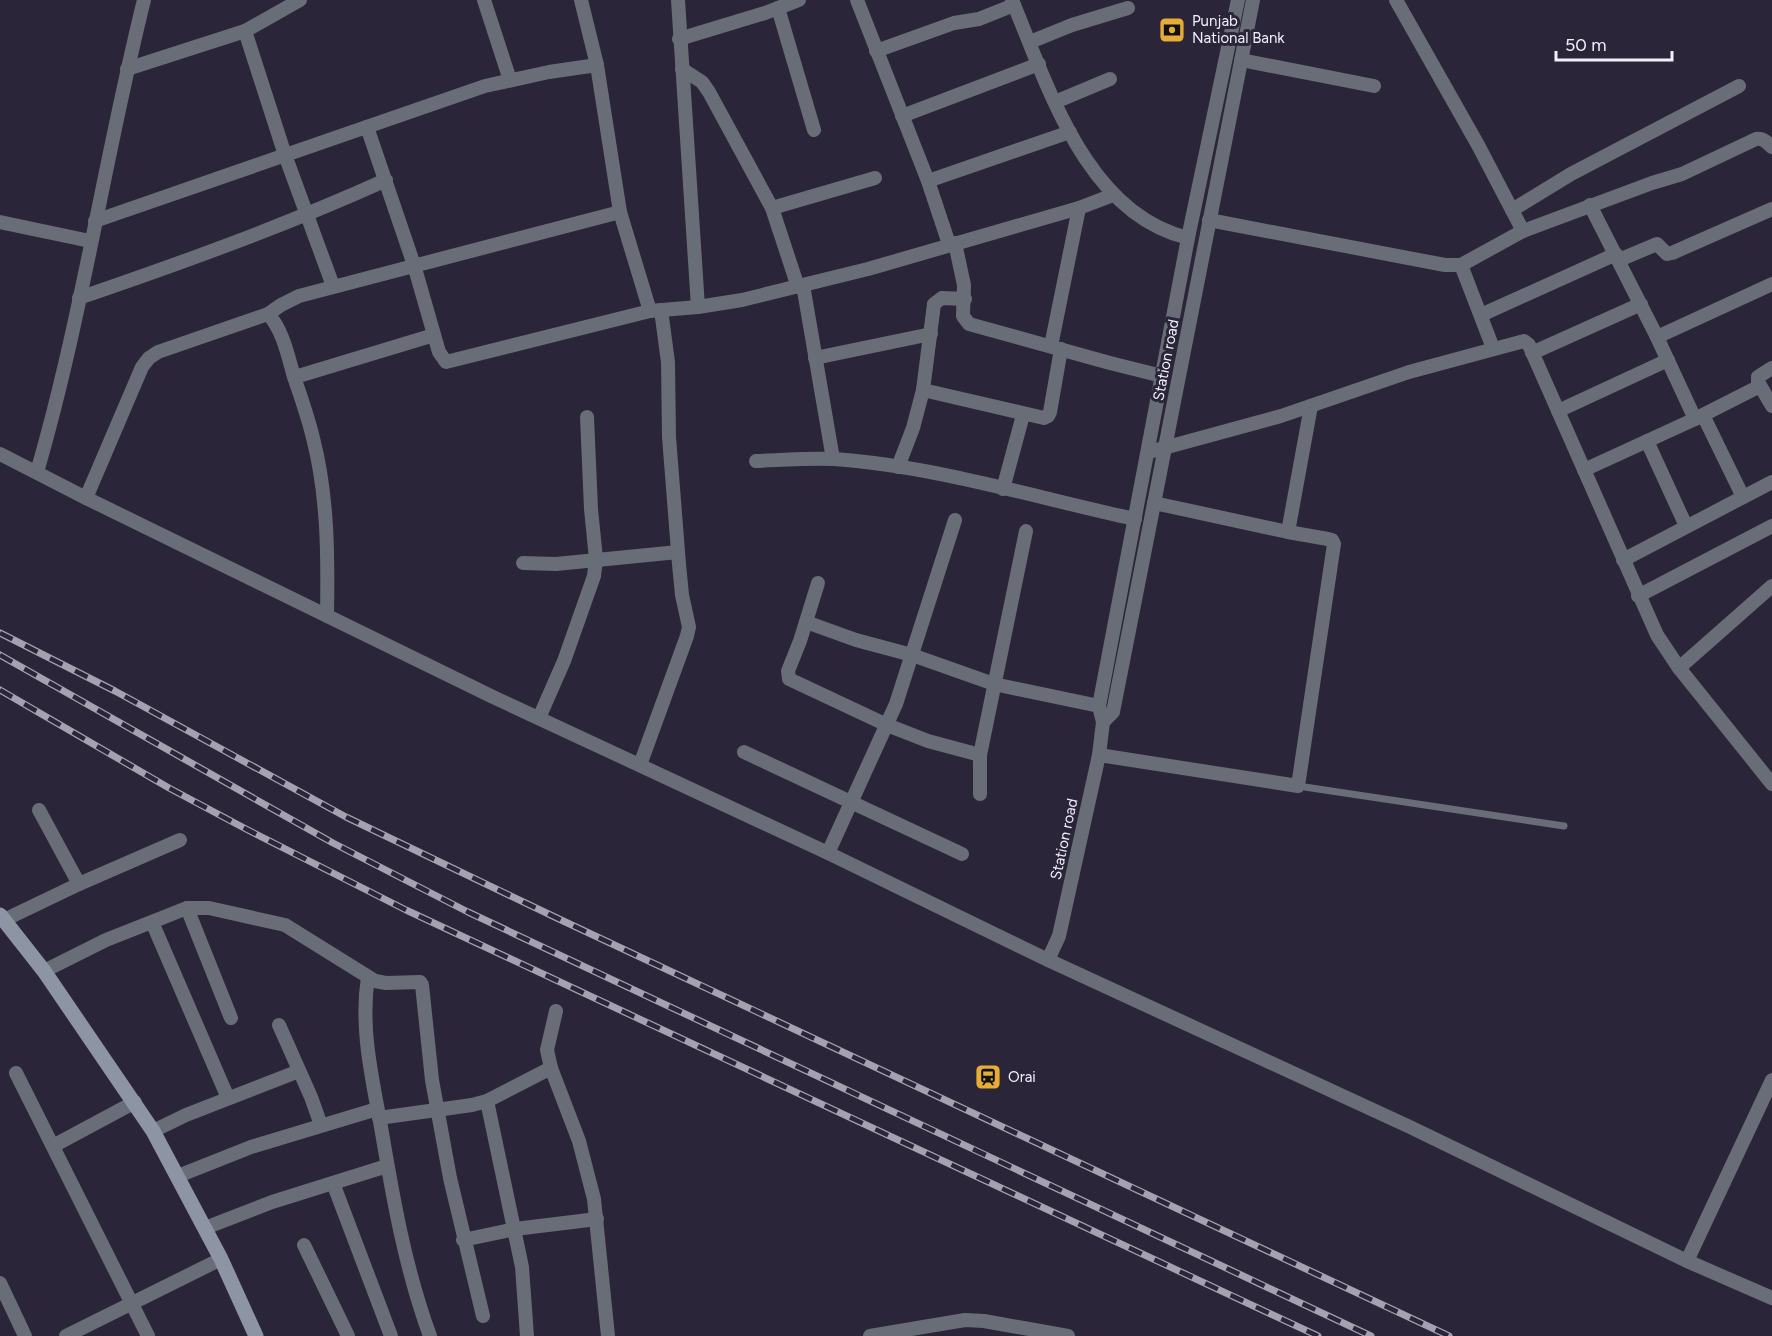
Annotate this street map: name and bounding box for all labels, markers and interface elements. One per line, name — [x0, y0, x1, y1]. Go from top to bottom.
place label: Punjab National Bank — [1192, 12, 1285, 47]
bank icon: Punjab National Bank — [1157, 15, 1187, 45]
scale bar — [1556, 24, 1672, 62]
text: 50 m — [1565, 34, 1607, 56]
street label: Station road — [1149, 318, 1183, 402]
street label: Station road — [1047, 797, 1081, 881]
station icon: Orai — [973, 1062, 1003, 1092]
place label: Orai — [1008, 1068, 1036, 1086]

